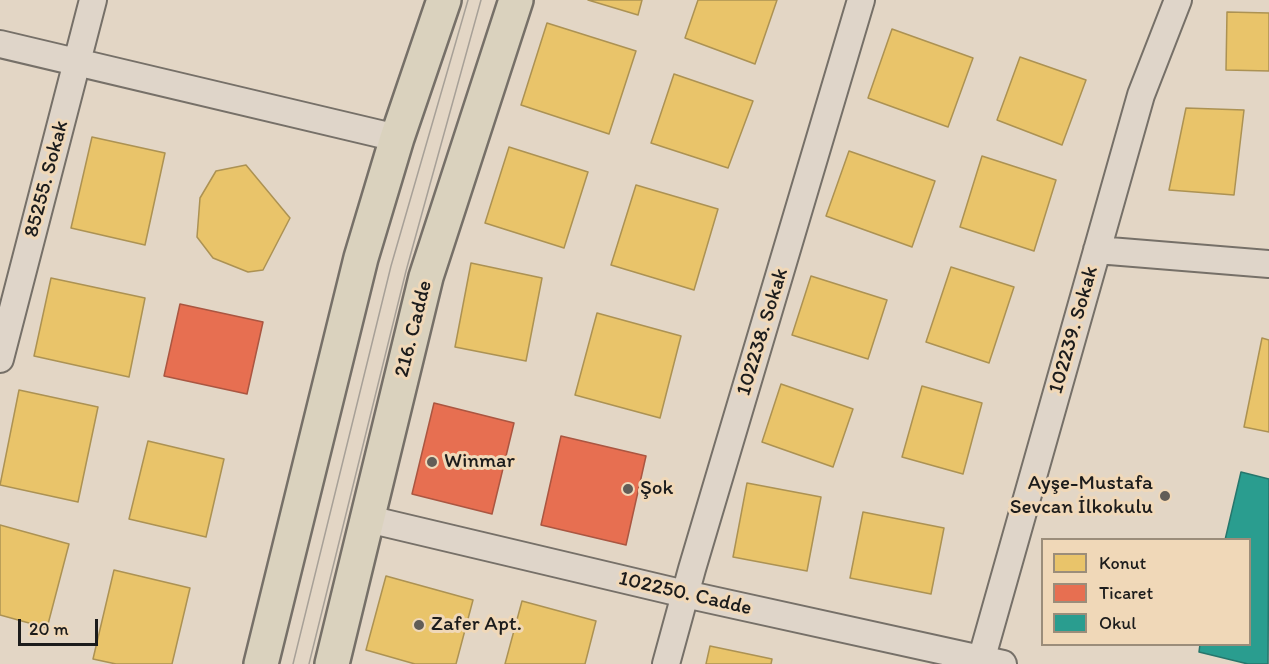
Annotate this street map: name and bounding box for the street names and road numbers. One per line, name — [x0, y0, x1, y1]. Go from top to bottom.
street label: 85255. Sokak — [19, 118, 75, 240]
street label: 102239. Sokak — [1044, 263, 1104, 397]
street label: 102238. Sokak — [732, 265, 794, 399]
street label: 216. Cadde — [390, 278, 438, 380]
street label: 102250. Cadde — [616, 566, 754, 622]

